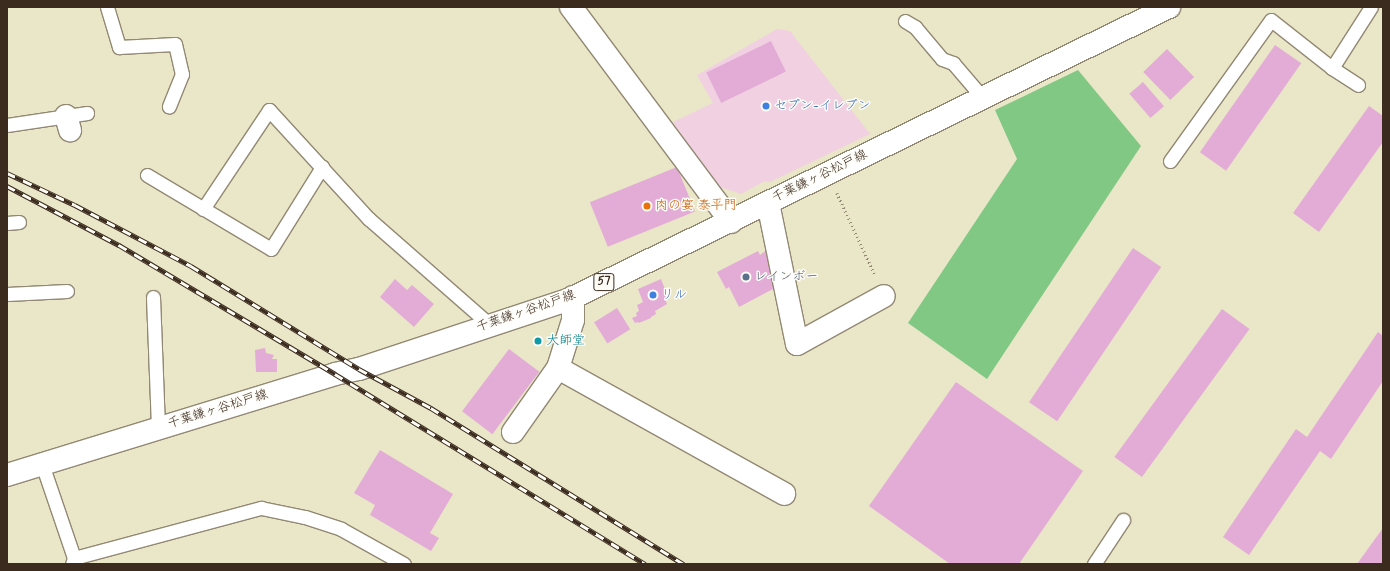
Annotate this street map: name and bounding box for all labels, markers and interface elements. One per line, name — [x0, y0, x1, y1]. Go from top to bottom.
place label: セブン-イレブン — [774, 98, 871, 114]
marker: セブン-イレブン — [761, 101, 771, 111]
street label: 千葉鎌ヶ谷松戸線 — [770, 147, 870, 207]
place label: 肉の宴 泰平門 — [655, 198, 737, 214]
marker: 肉の宴 泰平門 — [642, 201, 652, 211]
place label: レインボー — [754, 269, 819, 285]
road number: 57 — [593, 272, 615, 292]
marker: レインボー — [741, 272, 751, 282]
place label: リル — [661, 287, 687, 303]
street label: 千葉鎌ヶ谷松戸線 — [474, 288, 578, 336]
marker: リル — [648, 290, 658, 300]
place label: 大師堂 — [546, 333, 585, 349]
marker: 大師堂 — [533, 336, 543, 346]
street label: 千葉鎌ヶ谷松戸線 — [166, 387, 270, 433]

